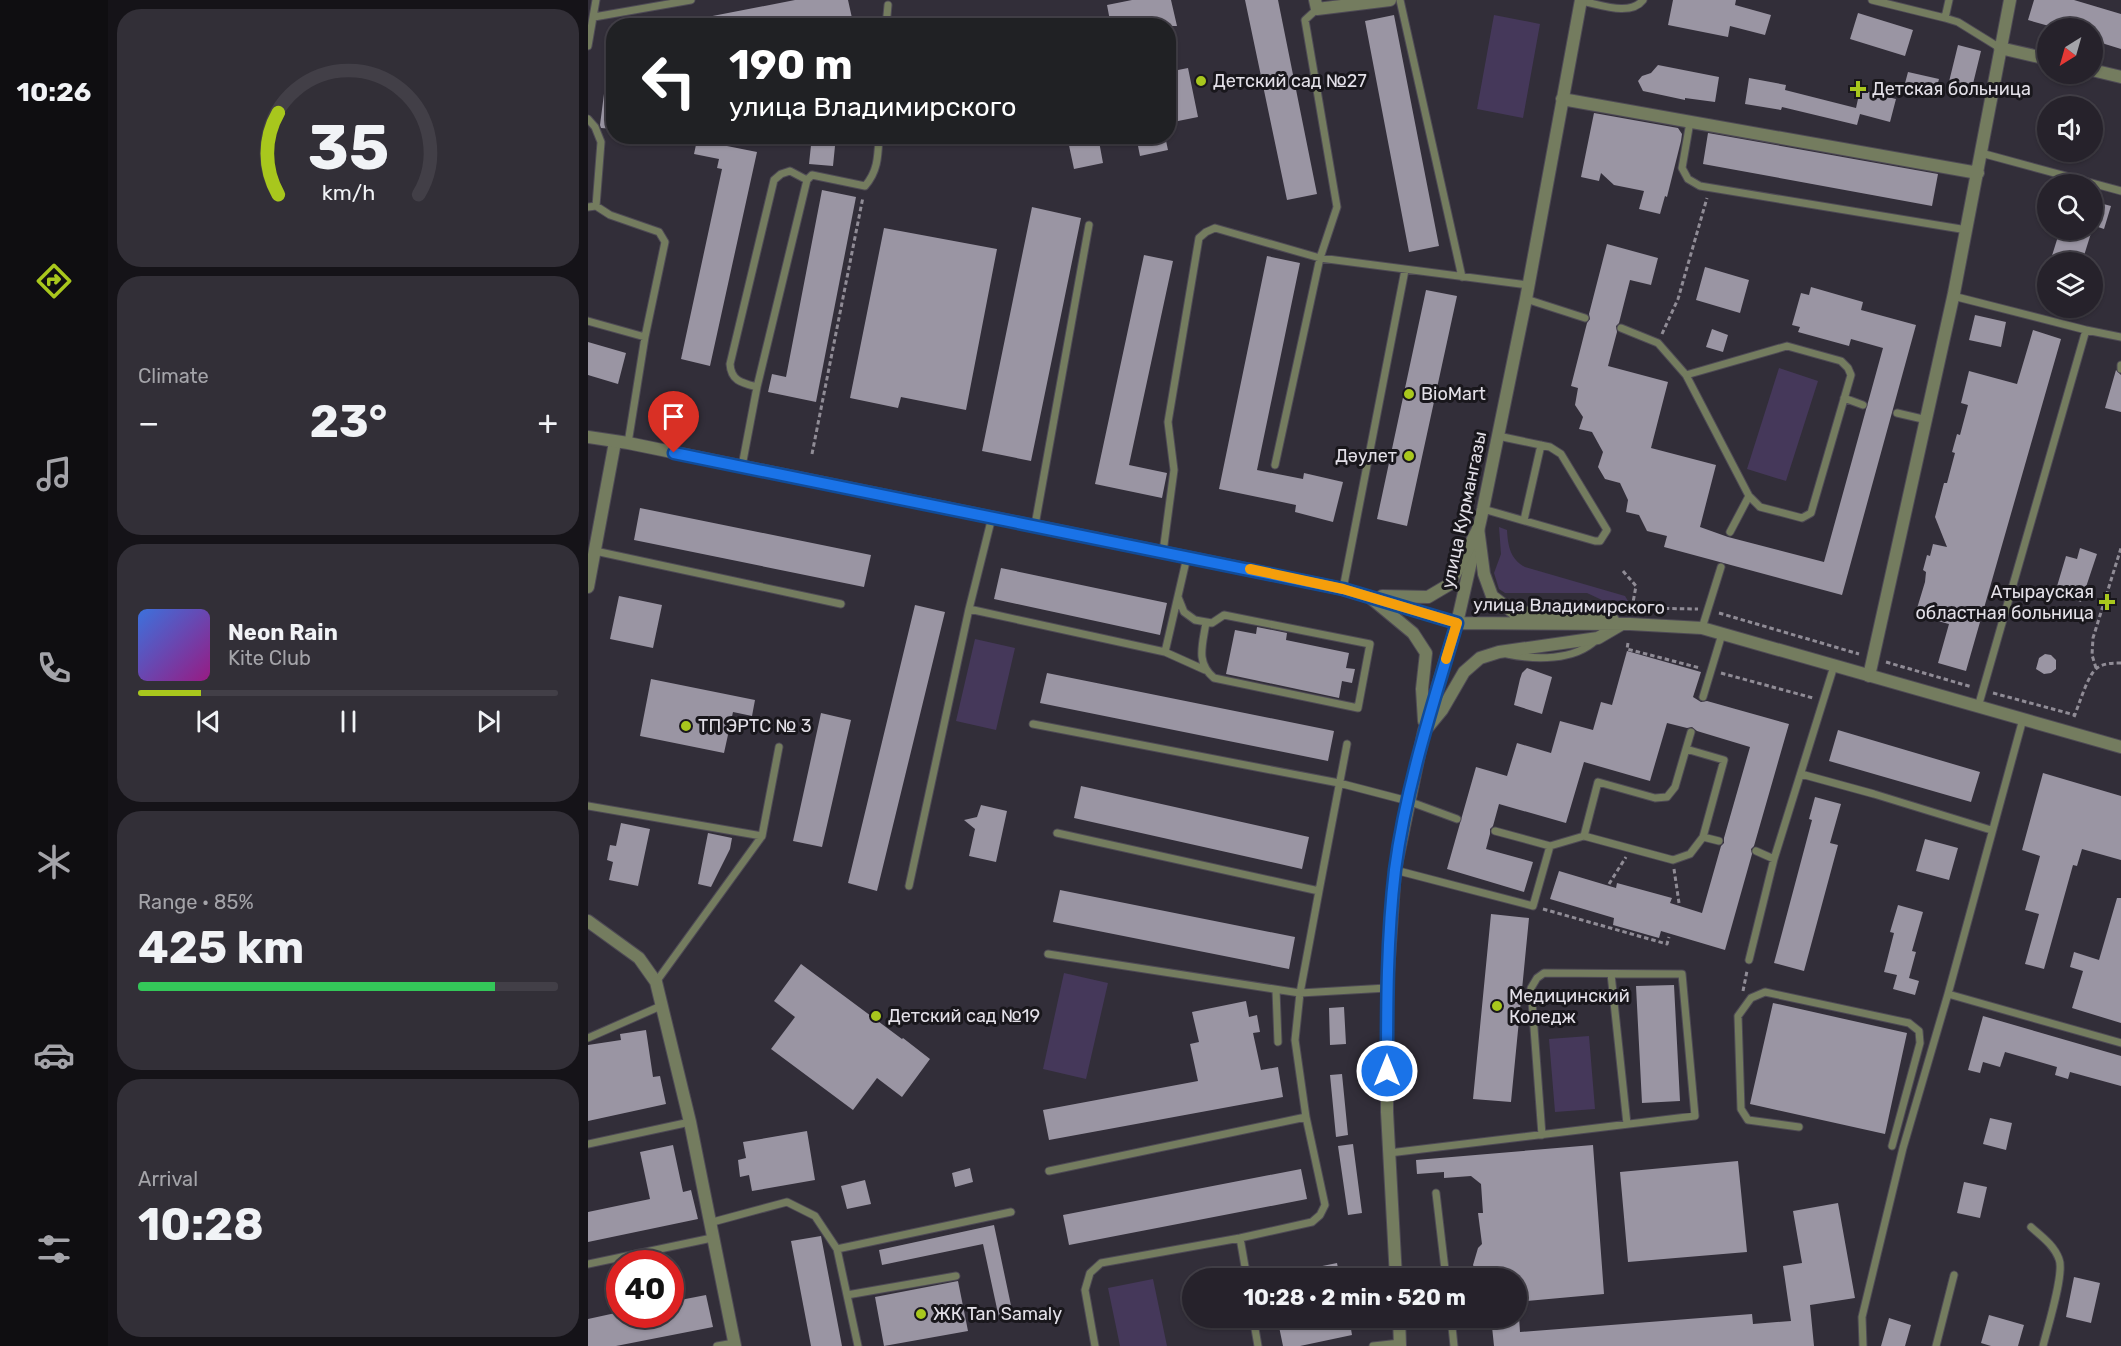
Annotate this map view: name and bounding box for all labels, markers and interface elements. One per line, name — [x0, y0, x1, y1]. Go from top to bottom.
north arrow — [2037, 18, 2103, 84]
map controls — [2037, 18, 2103, 318]
text: 190 m — [729, 40, 853, 90]
icon: left — [630, 42, 708, 120]
place label: Детский сад №27 — [1213, 70, 1367, 92]
marker: Детский сад №27 — [1194, 74, 1208, 88]
text: 10:26 — [17, 76, 91, 108]
place label: Детская больница — [1872, 78, 2031, 100]
marker: Детская больница — [1849, 80, 1867, 98]
text: улица Владимирского — [729, 91, 1017, 123]
button: sound — [2037, 96, 2103, 162]
text: 35 — [307, 111, 389, 185]
button: search — [2037, 174, 2103, 240]
text: km/h — [321, 181, 375, 206]
button: layers — [2037, 252, 2103, 318]
icon: directions — [33, 260, 75, 302]
text: Climate — [138, 364, 209, 388]
place label: BioMart — [1421, 383, 1486, 405]
marker: BioMart — [1402, 387, 1416, 401]
pin — [648, 391, 699, 453]
text: 23° — [310, 395, 387, 448]
icon: arrive — [657, 400, 690, 433]
text: − — [138, 403, 159, 442]
text: + — [537, 403, 558, 442]
street label: улица Курмангазы — [1437, 429, 1491, 591]
place label: Дәулет — [1335, 445, 1397, 467]
marker: Дәулет — [1402, 449, 1416, 463]
icon: music — [33, 453, 75, 495]
place label: Атырауская областная больница — [1916, 581, 2094, 624]
street label: улица Владимирского — [1473, 593, 1665, 619]
marker: Атырауская областная больница — [2098, 593, 2116, 611]
text: Neon Rain — [228, 619, 338, 646]
text: Kite Club — [228, 646, 311, 670]
icon: phone — [33, 647, 75, 689]
icon: previous — [192, 705, 225, 738]
icon: pause — [332, 705, 365, 738]
icon: next — [472, 705, 505, 738]
place label: ТП ЭРТС № 3 — [698, 715, 812, 737]
marker: ТП ЭРТС № 3 — [679, 719, 693, 733]
icon: climate — [33, 841, 75, 883]
text: Range · 85% — [138, 890, 254, 914]
text: 425 km — [138, 921, 304, 974]
place label: Медицинский Коледж — [1509, 985, 1630, 1028]
marker: Медицинский Коледж — [1490, 999, 1504, 1013]
place label: Детский сад №19 — [888, 1005, 1040, 1027]
marker: Детский сад №19 — [869, 1009, 883, 1023]
icon: car — [33, 1034, 75, 1076]
position arrow — [1355, 1039, 1419, 1103]
text: Arrival — [138, 1167, 198, 1191]
text: 10:28 — [138, 1198, 264, 1251]
icon: filters — [33, 1228, 75, 1270]
speed limit sign: 40 — [606, 1250, 684, 1328]
text: 10:28 · 2 min · 520 m — [1243, 1284, 1466, 1311]
place label: ЖК Tan Samaly — [933, 1303, 1062, 1325]
marker: ЖК Tan Samaly — [914, 1307, 928, 1321]

